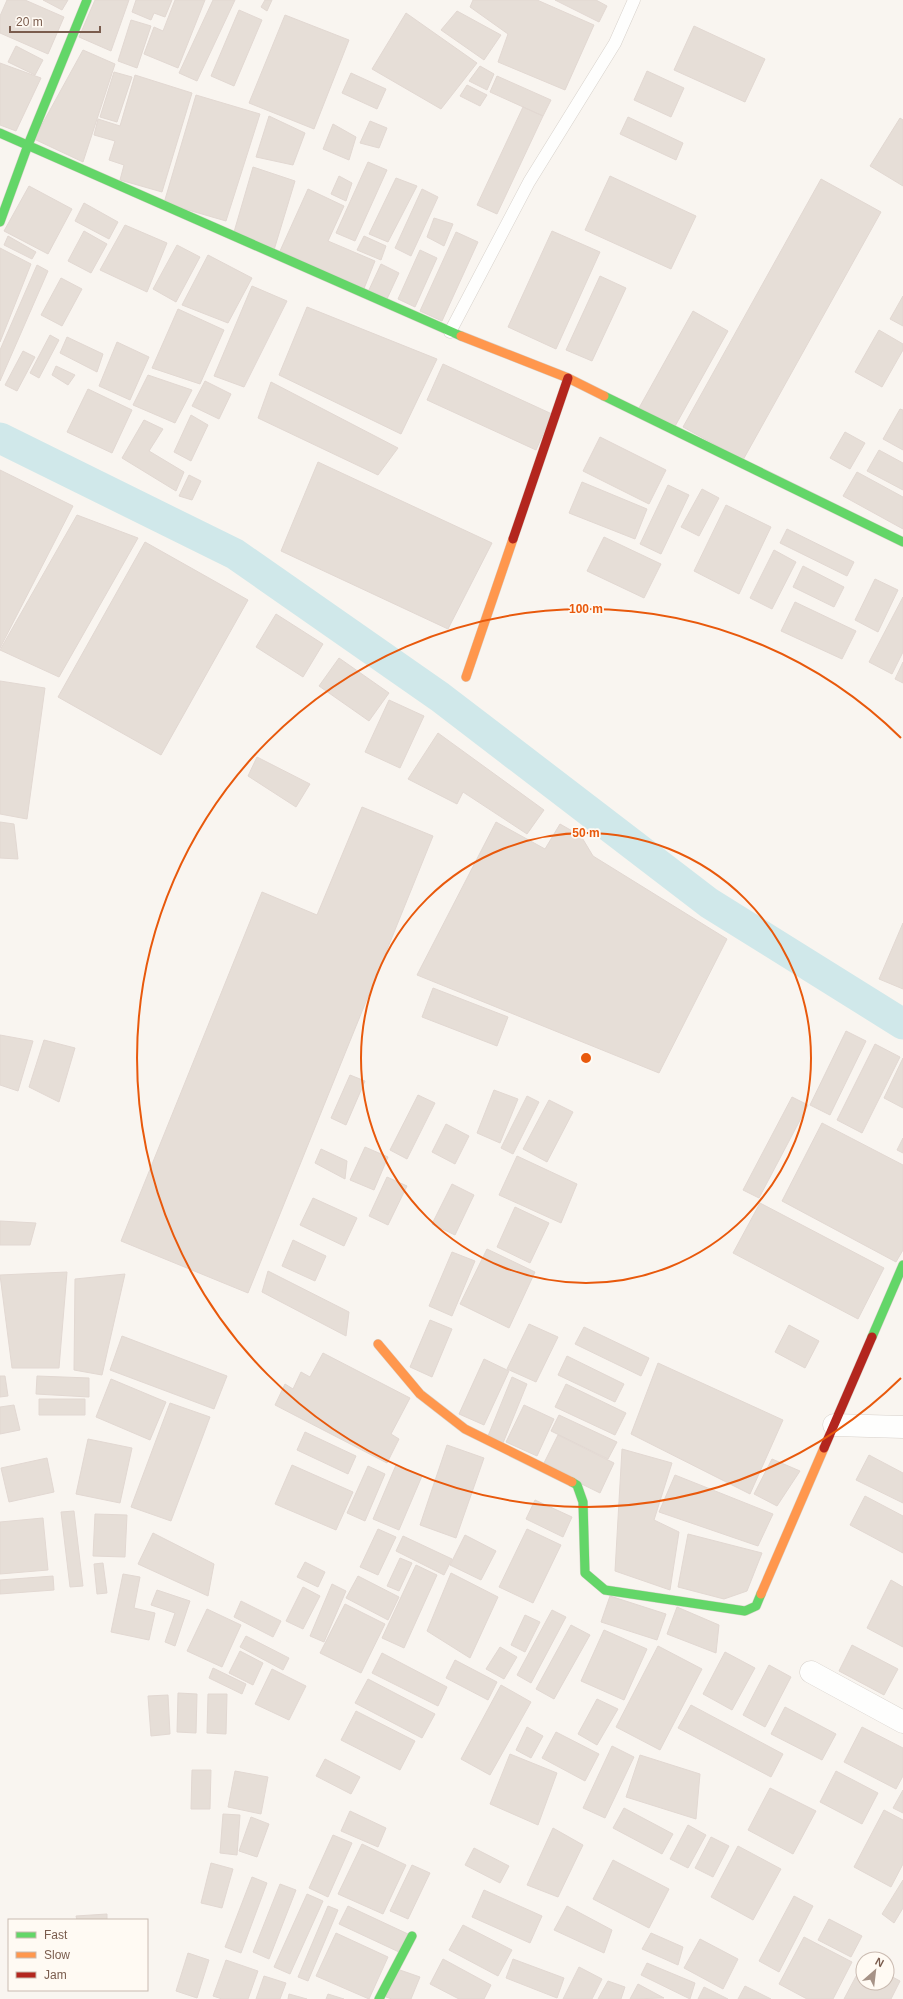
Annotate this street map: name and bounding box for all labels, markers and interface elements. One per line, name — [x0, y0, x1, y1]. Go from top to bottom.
scale bar — [10, 8, 100, 34]
text: 20 m — [16, 15, 43, 29]
text: 100 m — [569, 602, 603, 616]
text: 50 m — [572, 826, 600, 840]
centre of rings — [579, 1051, 593, 1065]
legend — [8, 1919, 148, 1991]
text: Fast — [44, 1928, 68, 1942]
text: Slow — [44, 1948, 70, 1962]
north arrow — [855, 1951, 895, 1991]
text: N — [873, 1955, 886, 1969]
text: Jam — [44, 1968, 67, 1982]

